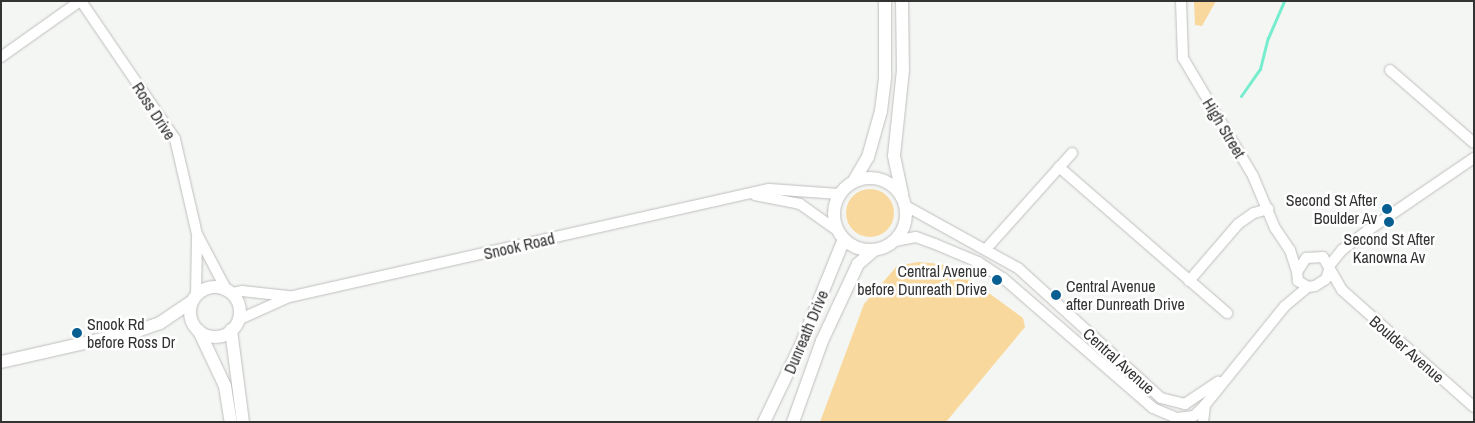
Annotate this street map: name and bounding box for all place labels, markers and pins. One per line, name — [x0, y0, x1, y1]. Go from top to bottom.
place label: Second St After Boulder Av — [1285, 190, 1377, 228]
marker: Second St After Boulder Av — [1381, 203, 1393, 215]
marker: Second St After Kanowna Av — [1383, 216, 1395, 228]
place label: Second St After Kanowna Av — [1343, 229, 1435, 267]
place label: Central Avenue before Dunreath Drive — [857, 261, 987, 299]
marker: Central Avenue before Dunreath Drive — [991, 274, 1003, 286]
place label: Central Avenue after Dunreath Drive — [1066, 276, 1185, 314]
marker: Central Avenue after Dunreath Drive — [1050, 289, 1062, 301]
place label: Snook Rd before Ross Dr — [87, 314, 175, 352]
marker: Snook Rd before Ross Dr — [71, 327, 83, 339]

